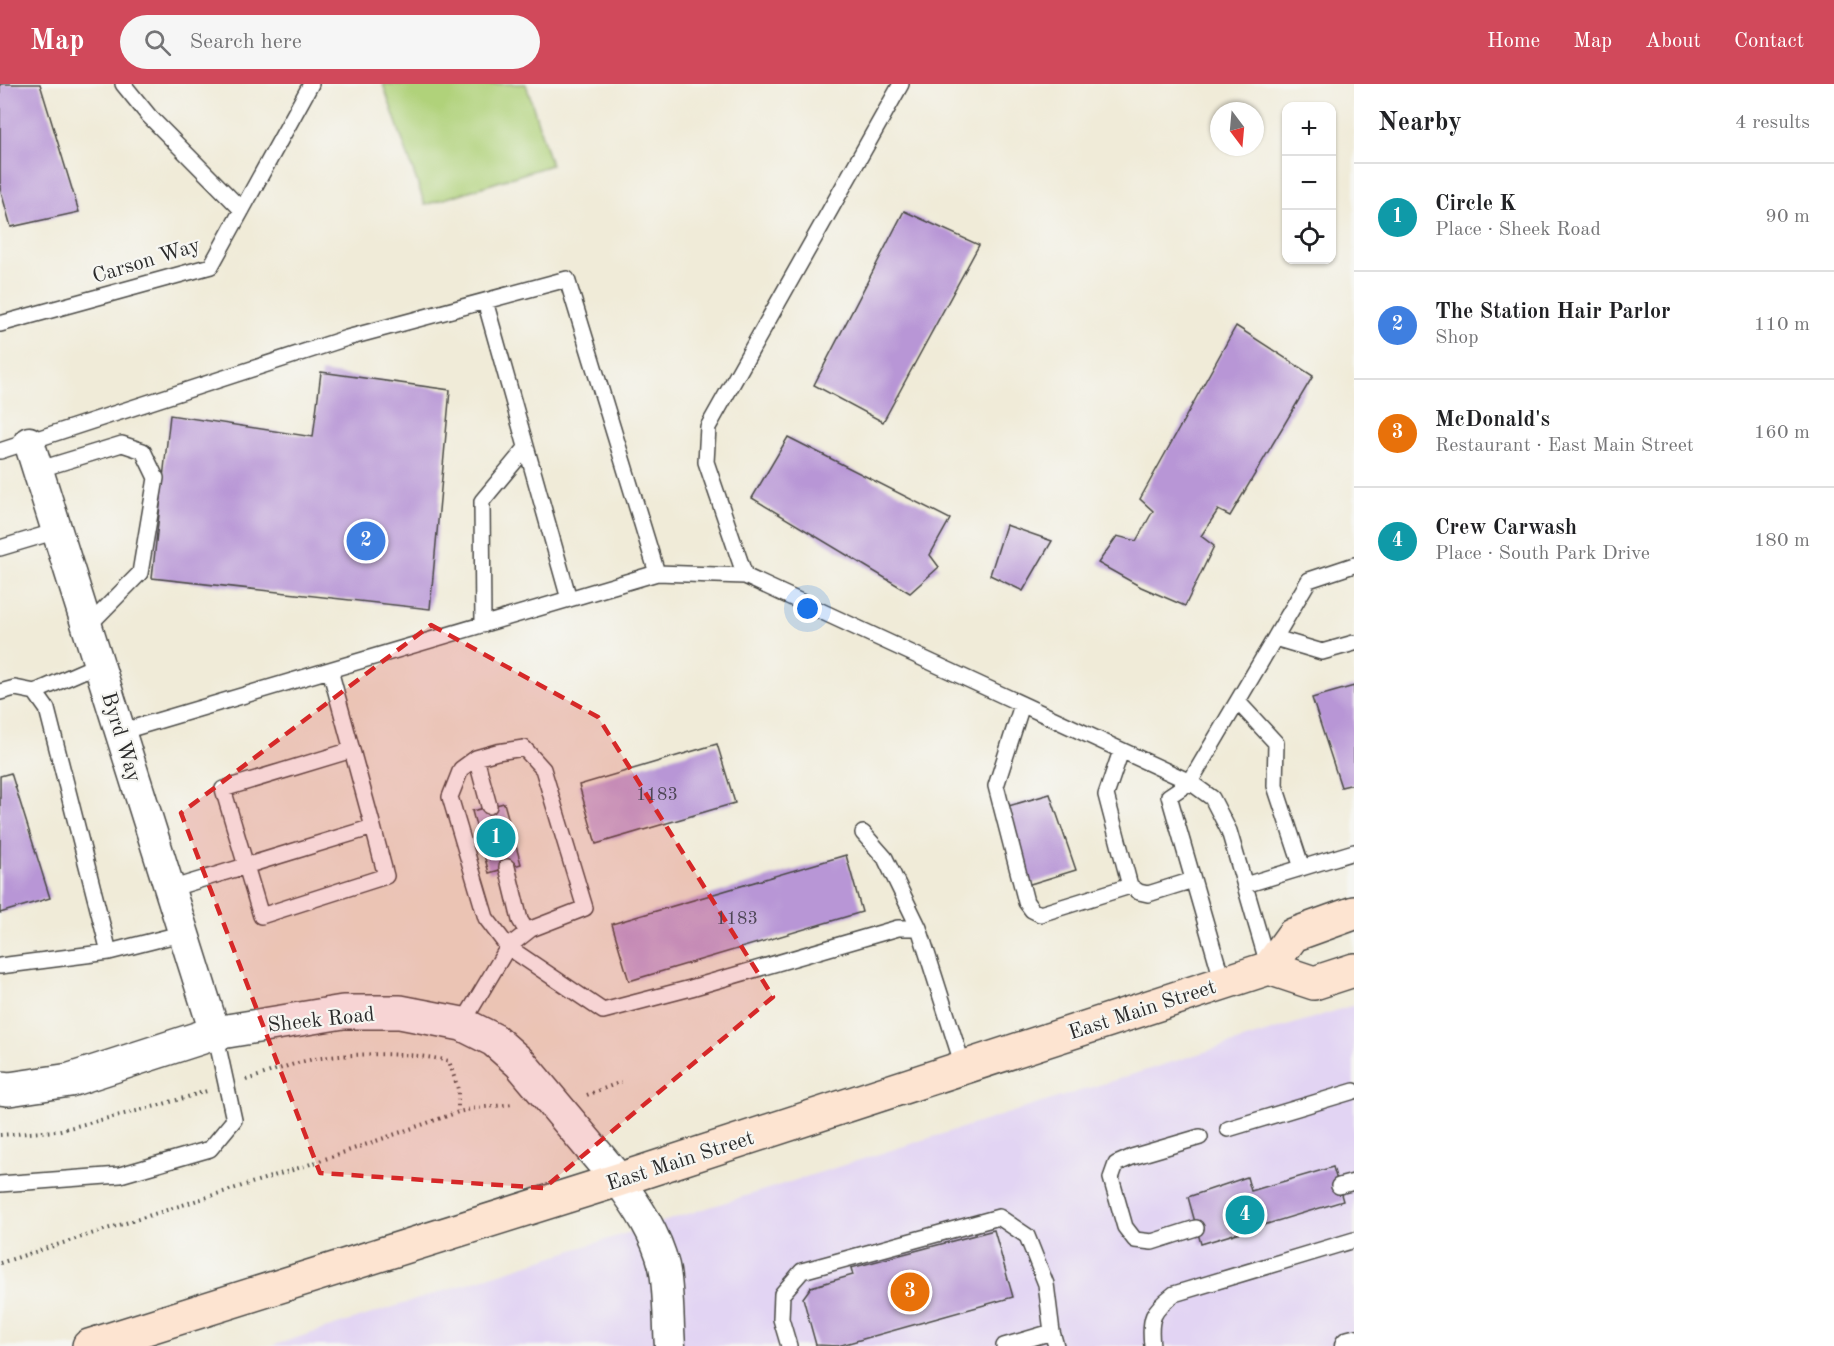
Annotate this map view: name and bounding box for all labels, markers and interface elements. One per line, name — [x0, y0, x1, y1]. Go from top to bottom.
search box — [120, 15, 540, 69]
icon: search — [141, 26, 174, 59]
text: Map — [30, 28, 84, 56]
text: Search here — [189, 31, 302, 53]
text: Home — [1487, 31, 1540, 52]
text: Map — [1573, 31, 1612, 52]
text: About — [1645, 31, 1701, 52]
text: Contact — [1734, 31, 1804, 52]
north arrow — [1210, 102, 1264, 156]
map controls — [1282, 102, 1336, 264]
button: + — [1282, 102, 1336, 156]
text: Nearby — [1378, 110, 1462, 136]
text: 4 results — [1735, 113, 1810, 133]
button: − — [1282, 156, 1336, 210]
text: Circle K — [1435, 193, 1516, 215]
text: 1 — [1392, 207, 1403, 227]
text: 90 m — [1765, 207, 1810, 227]
button: locate — [1282, 210, 1336, 264]
text: Place · Sheek Road — [1435, 220, 1601, 240]
street label: Carson Way — [90, 235, 203, 288]
text: The Station Hair Parlor — [1435, 301, 1671, 323]
text: 2 — [1392, 315, 1403, 335]
text: 110 m — [1754, 315, 1810, 335]
text: Shop — [1435, 328, 1479, 348]
text: McDonald's — [1435, 409, 1550, 431]
text: 3 — [1392, 423, 1403, 443]
text: 160 m — [1754, 423, 1810, 443]
text: Restaurant · East Main Street — [1435, 436, 1694, 456]
text: Crew Carwash — [1435, 517, 1577, 539]
pin: 2 — [346, 518, 386, 564]
text: 4 — [1392, 531, 1403, 551]
text: 180 m — [1754, 531, 1810, 551]
text: Place · South Park Drive — [1435, 544, 1650, 564]
your location — [793, 594, 822, 623]
street label: Byrd Way — [97, 690, 144, 785]
house number: 1183 — [636, 786, 678, 804]
pin: 1 — [476, 816, 516, 861]
house number: 1183 — [716, 910, 758, 928]
street label: East Main Street — [1066, 977, 1219, 1044]
street label: Sheek Road — [267, 1004, 376, 1037]
street label: East Main Street — [604, 1128, 757, 1195]
pin: 4 — [1226, 1192, 1264, 1238]
pin: 3 — [890, 1270, 930, 1314]

